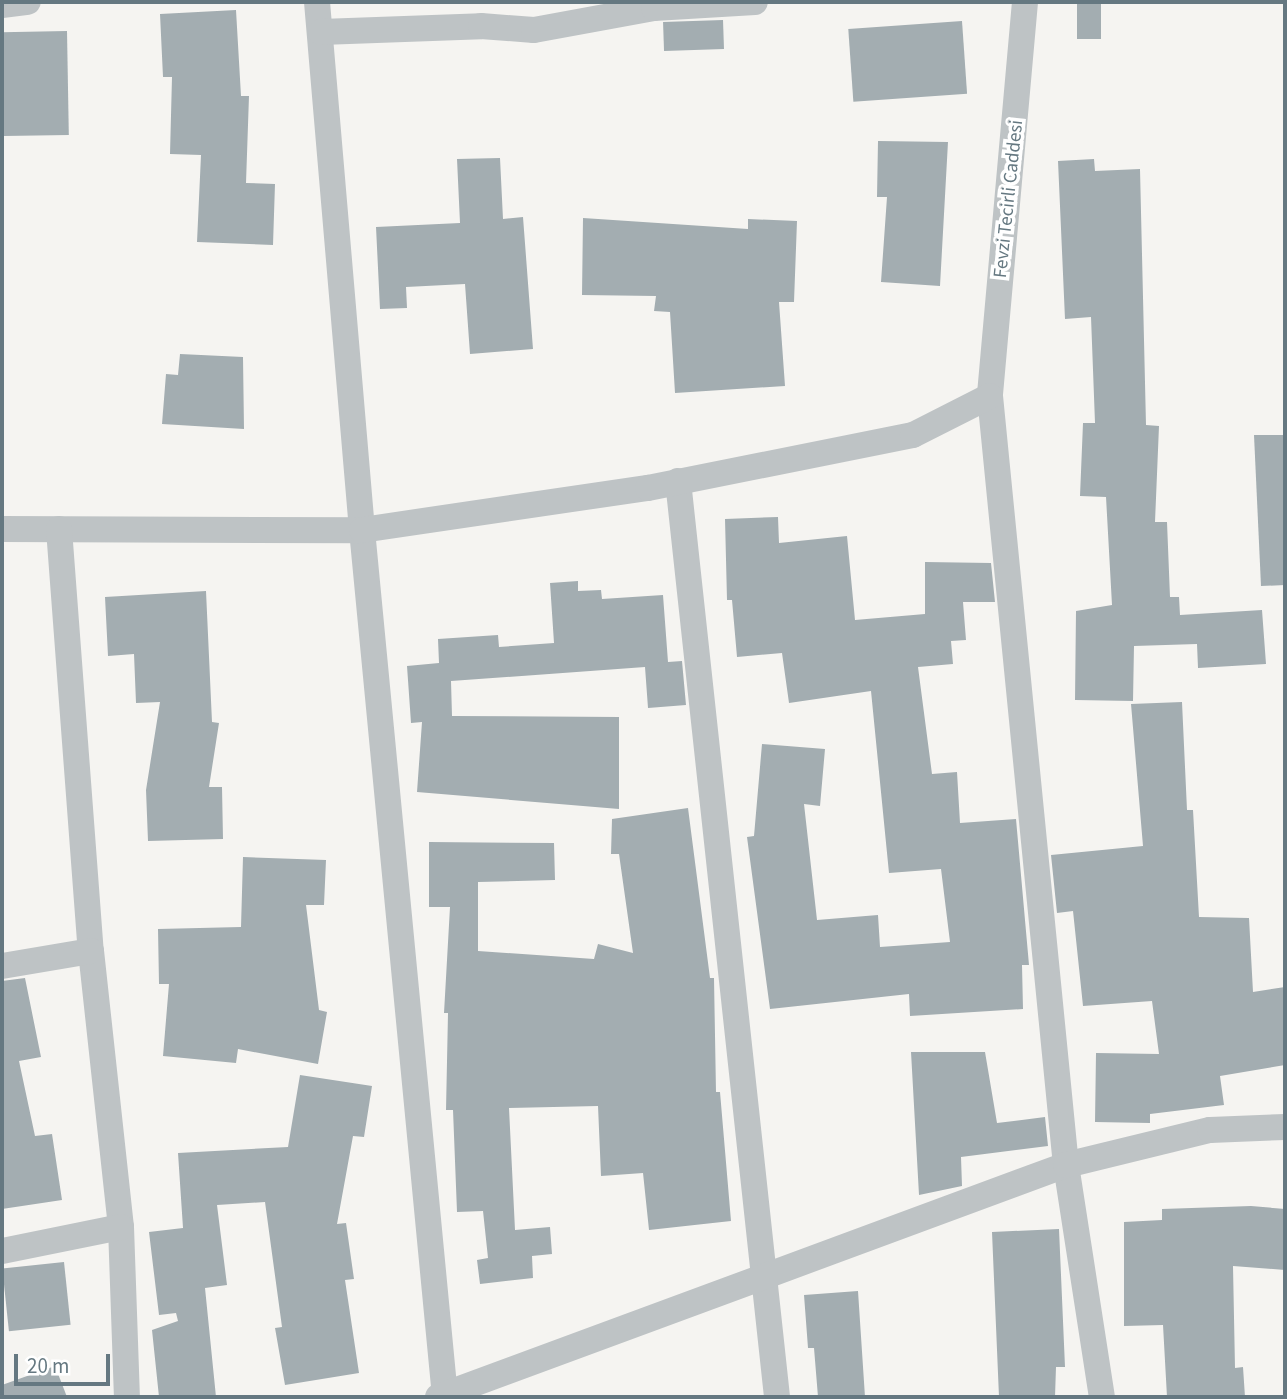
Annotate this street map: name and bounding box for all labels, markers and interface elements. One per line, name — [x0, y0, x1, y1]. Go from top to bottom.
street label: Fevzi Tecirli Caddesi — [989, 119, 1029, 279]
scale bar — [18, 1340, 114, 1384]
text: 20 m — [27, 1351, 69, 1381]

